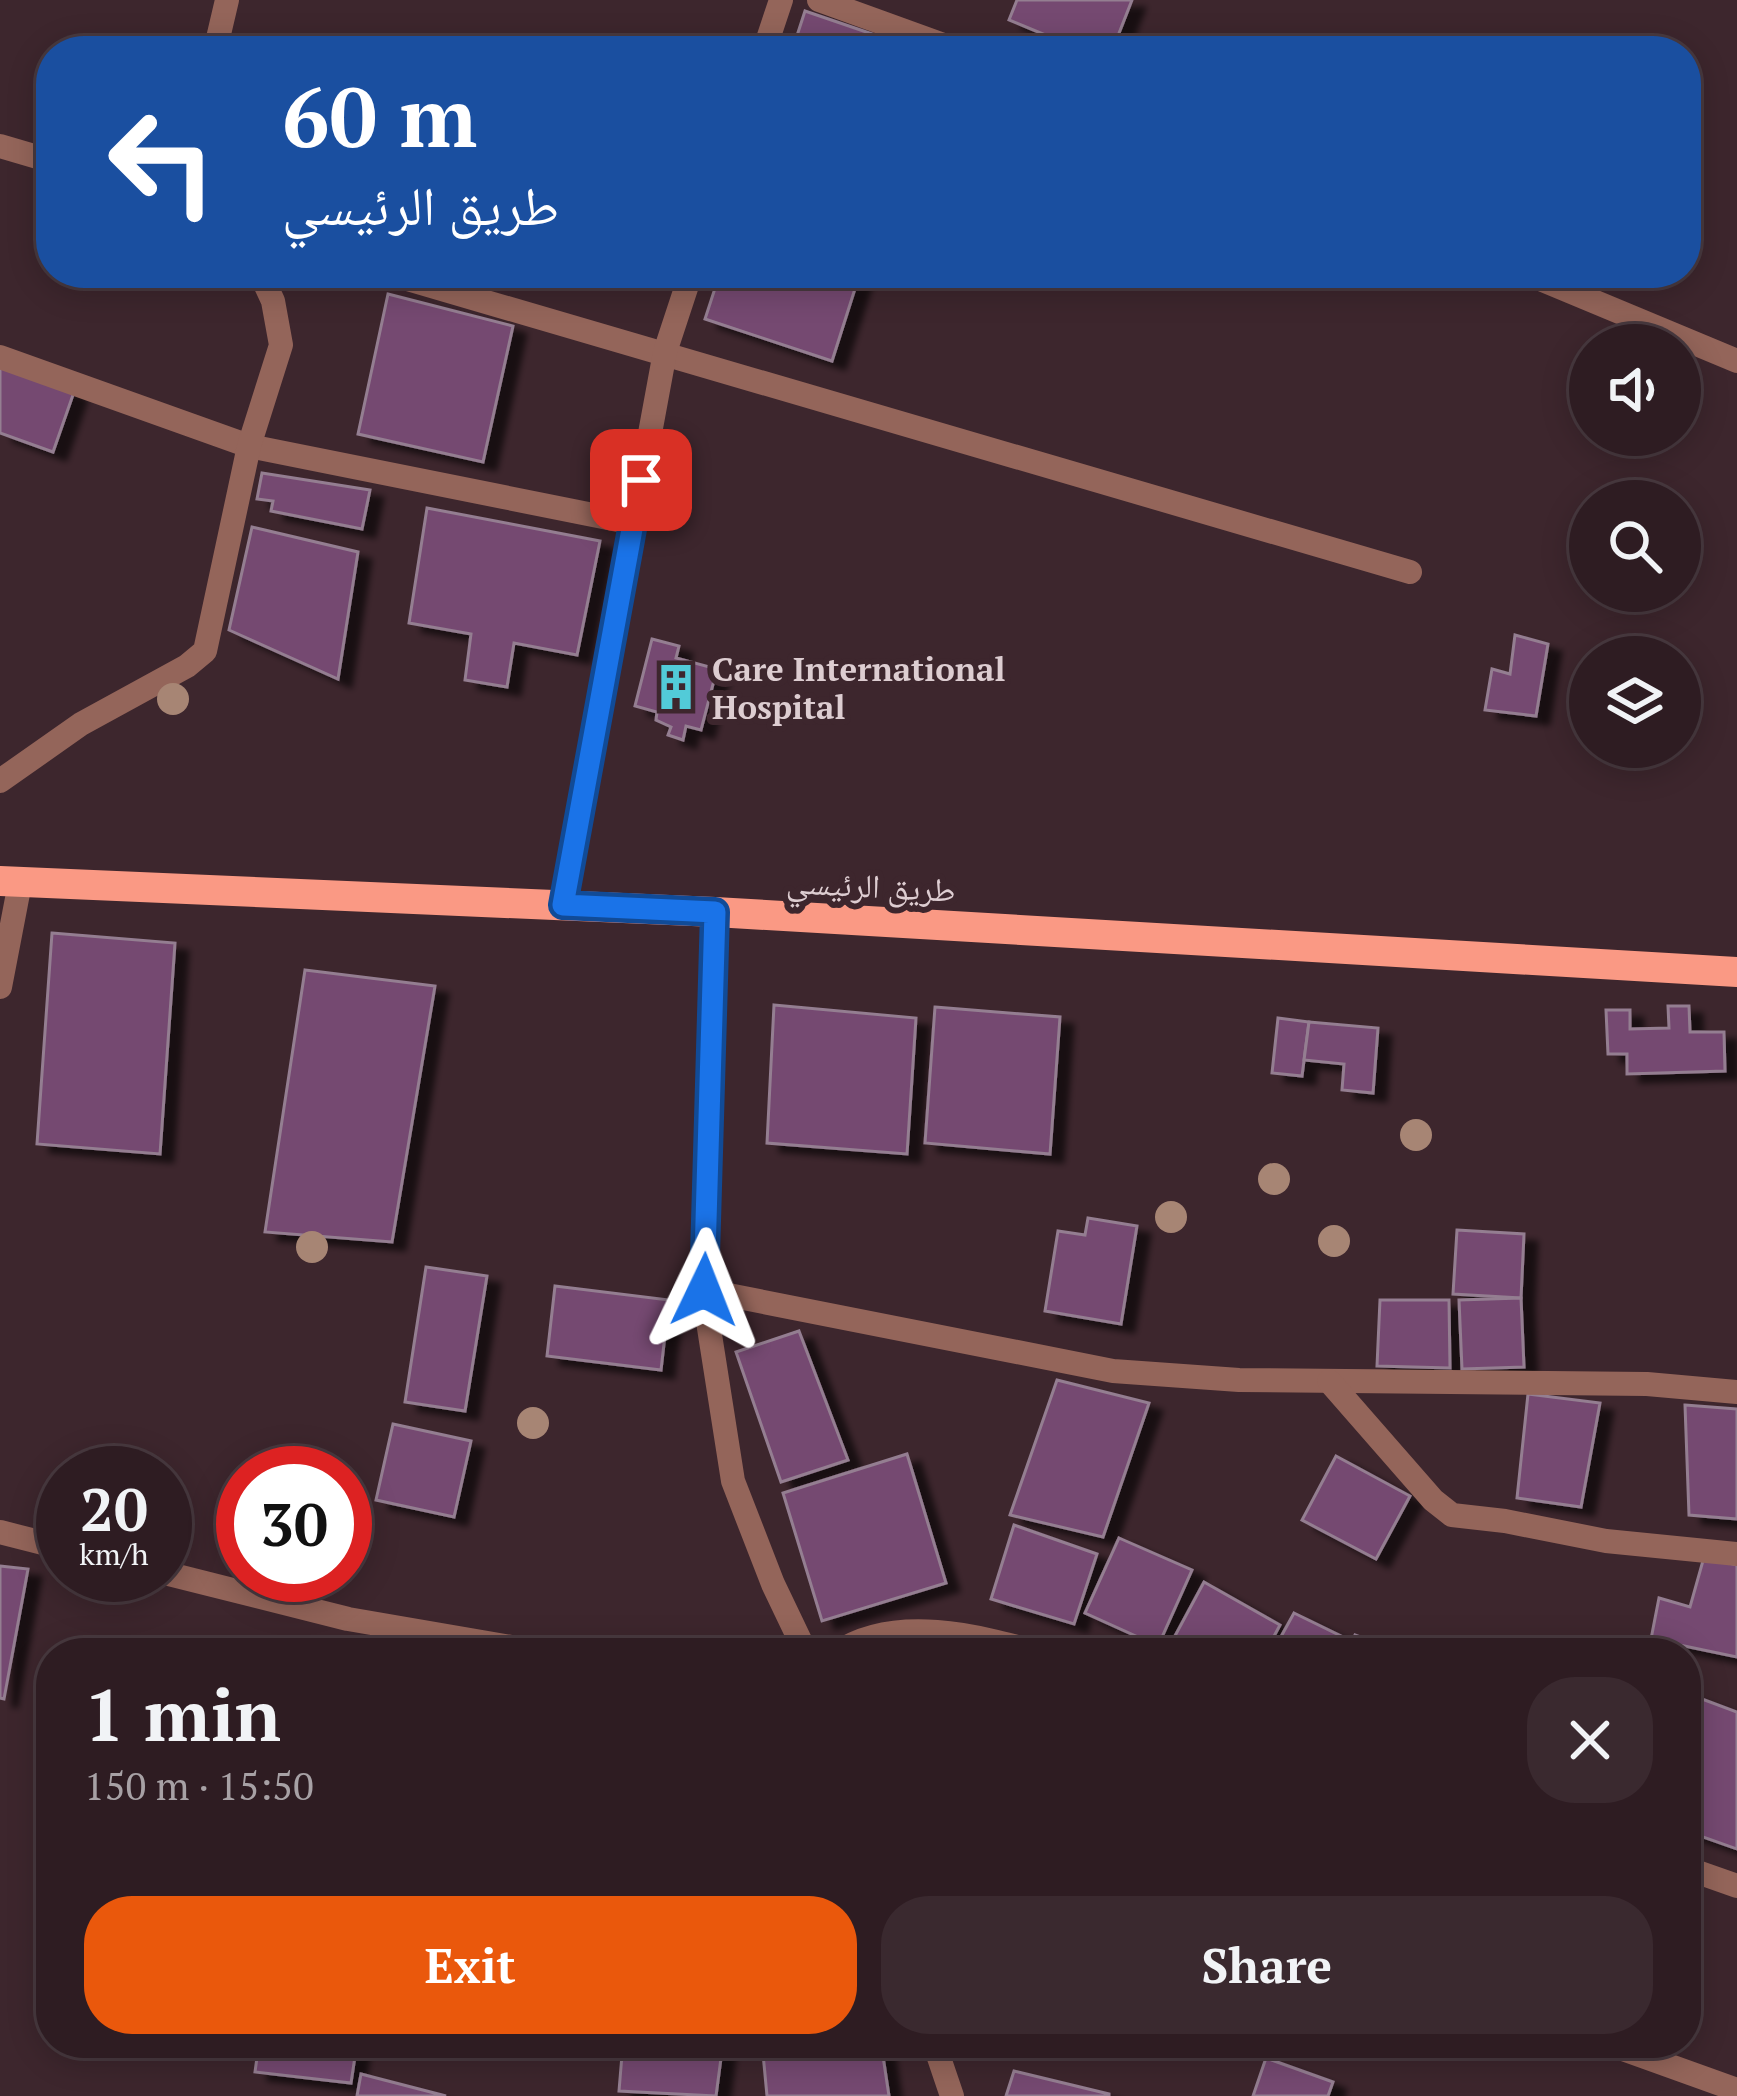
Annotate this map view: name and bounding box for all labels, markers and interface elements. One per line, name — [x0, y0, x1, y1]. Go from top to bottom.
text: 60 m — [282, 60, 477, 171]
icon: left — [84, 84, 240, 240]
text: طريق الرئيسي — [282, 169, 559, 240]
map controls — [1569, 324, 1701, 768]
button: sound — [1569, 324, 1701, 456]
pin — [590, 429, 692, 531]
icon: arrive — [608, 447, 674, 513]
button: search — [1569, 480, 1701, 612]
button: layers — [1569, 636, 1701, 768]
place label: Care International Hospital — [712, 647, 1005, 728]
building icon: Care International Hospital — [651, 662, 701, 712]
street label: طريق الرئيسي — [785, 859, 957, 916]
position arrow — [641, 1227, 767, 1353]
speed limit sign: 30 — [216, 1446, 372, 1602]
text: 20 — [80, 1469, 148, 1548]
text: km/h — [79, 1534, 149, 1574]
text: 1 min — [84, 1666, 281, 1762]
button: close — [1527, 1677, 1653, 1803]
text: 150 m · 15:50 — [84, 1759, 314, 1811]
button: Exit — [84, 1896, 857, 2034]
button: Share — [881, 1896, 1653, 2034]

